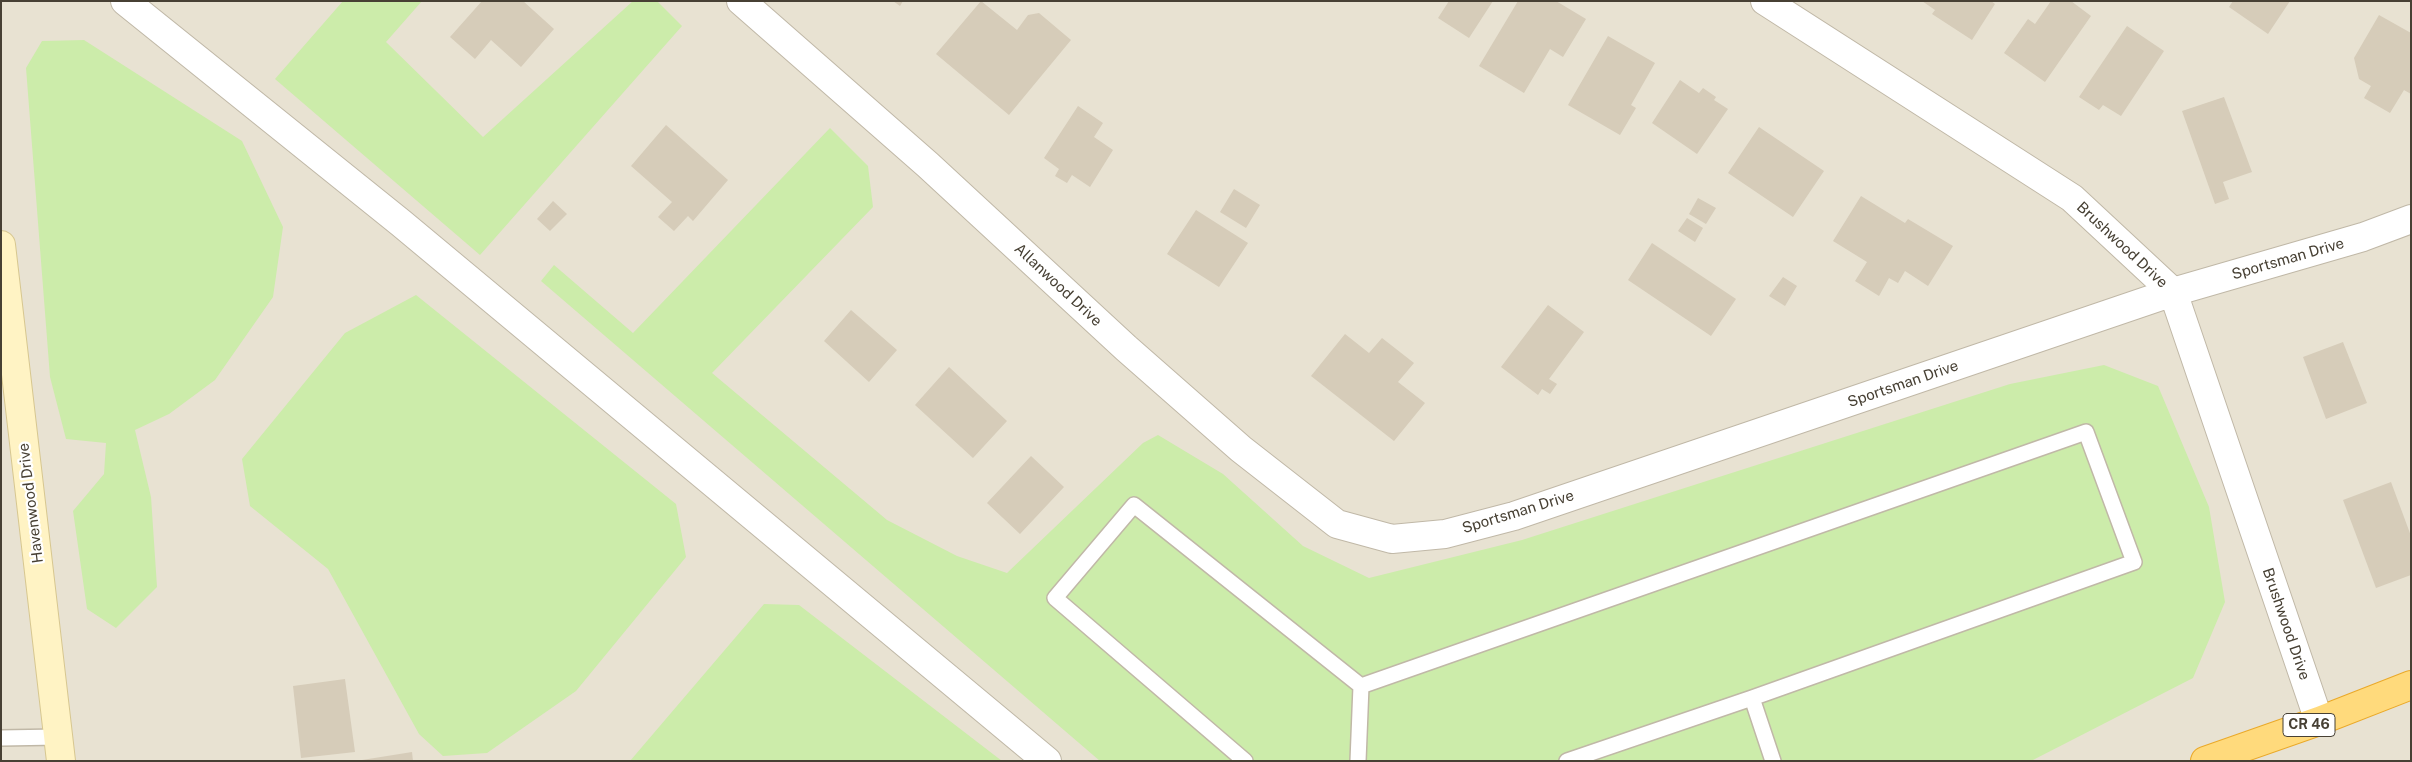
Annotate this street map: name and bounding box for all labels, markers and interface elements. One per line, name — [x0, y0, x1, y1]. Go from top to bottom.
street label: Brushwood Drive — [2073, 198, 2171, 292]
street label: Sportsman Drive — [2230, 234, 2346, 284]
street label: Allanwood Drive — [1010, 240, 1106, 330]
street label: Sportsman Drive — [1845, 357, 1961, 411]
street label: Havenwood Drive — [15, 442, 47, 564]
street label: Sportsman Drive — [1460, 486, 1576, 538]
street label: Brushwood Drive — [2258, 565, 2314, 683]
road number: CR 46 — [2283, 714, 2335, 736]

